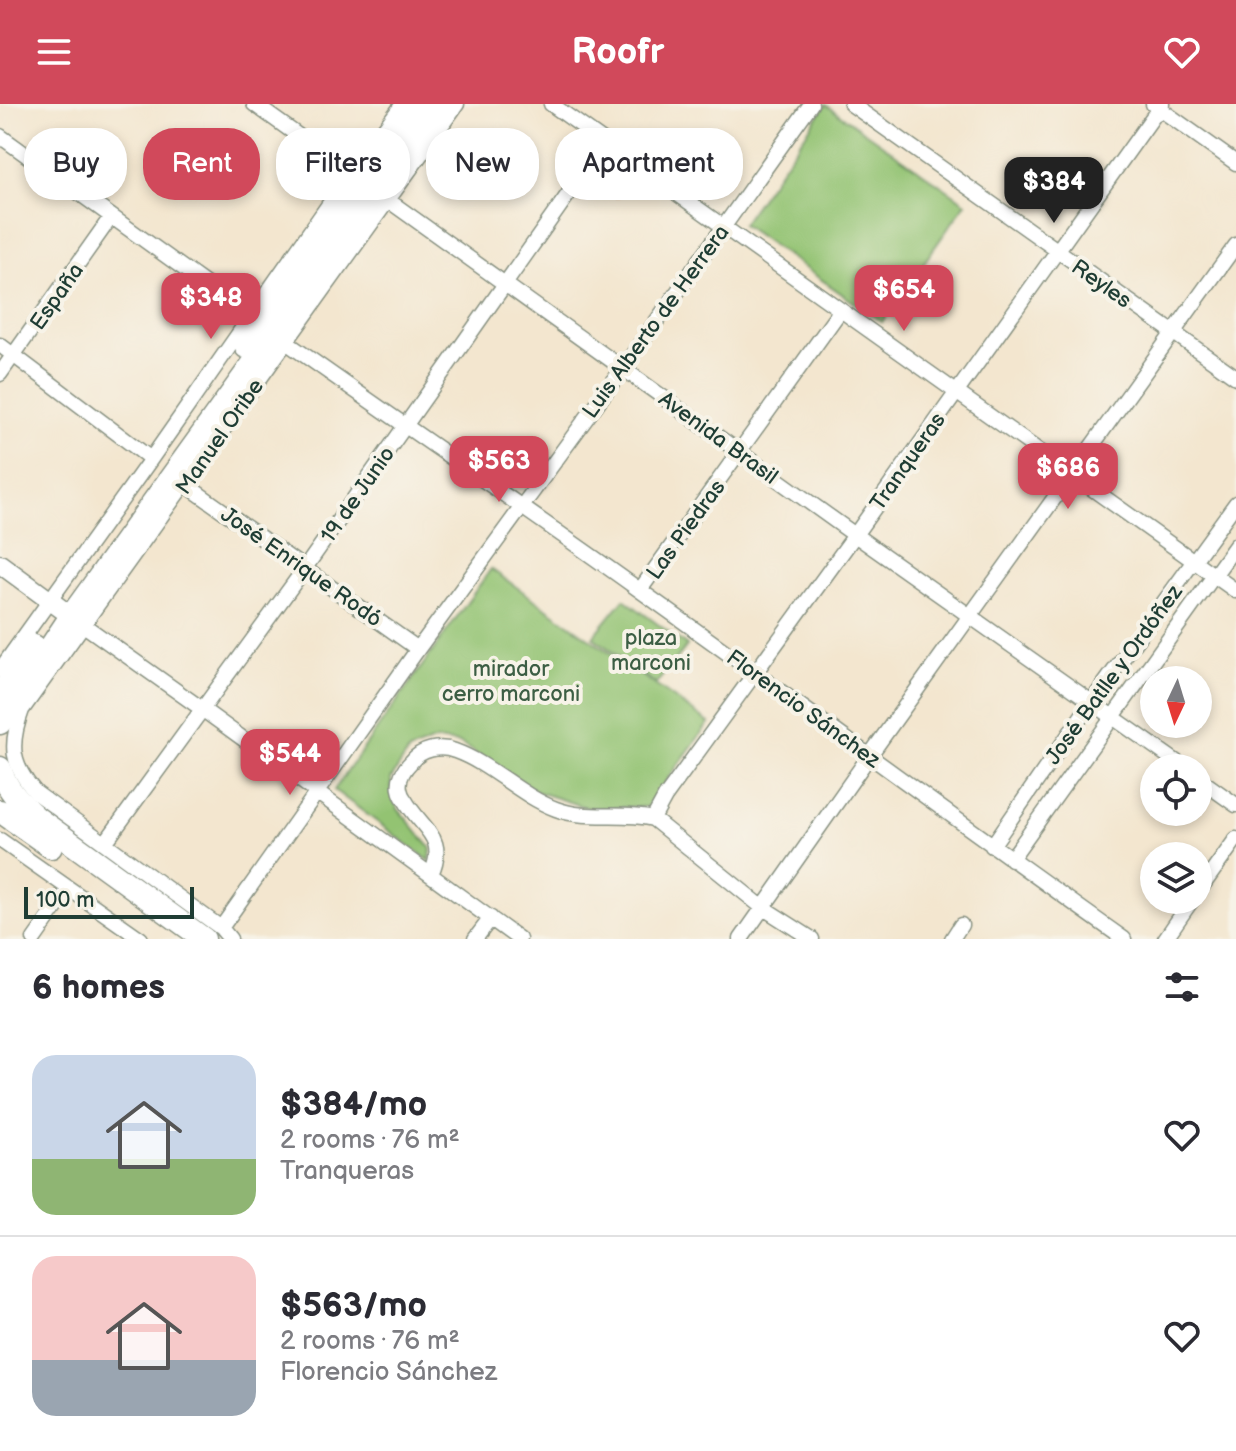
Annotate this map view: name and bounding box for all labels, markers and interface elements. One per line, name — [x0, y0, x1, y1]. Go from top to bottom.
icon: menu — [32, 30, 76, 74]
icon: heart — [1160, 30, 1204, 74]
text: Roofr — [572, 31, 664, 74]
chip: Buy — [24, 128, 127, 200]
chip: Rent — [143, 128, 260, 200]
chip: Filters — [276, 128, 410, 200]
chip: New — [426, 128, 539, 200]
chip: Apartment — [555, 128, 743, 200]
pin: $384 — [1007, 157, 1101, 225]
text: $384 — [1022, 167, 1086, 198]
street label: Luis Alberto de Herrera — [577, 220, 735, 424]
street label: Reyles — [1066, 254, 1136, 315]
street label: España — [25, 258, 90, 336]
pin: $654 — [857, 265, 951, 333]
pin: $348 — [164, 273, 258, 341]
text: $654 — [872, 275, 936, 306]
text: $348 — [179, 283, 243, 314]
street label: Manuel Oribe — [170, 374, 270, 500]
street label: Avenida Brasil — [653, 386, 783, 491]
street label: Tranqueras — [865, 408, 952, 516]
pin: $563 — [452, 436, 546, 504]
street label: 19 de Junio — [315, 442, 401, 548]
pin: $686 — [1021, 443, 1115, 511]
text: $563 — [467, 446, 531, 477]
text: $686 — [1036, 453, 1100, 484]
street label: Las Piedras — [641, 475, 732, 585]
street label: José Enrique Rodó — [215, 501, 387, 633]
street label: José Batlle y Ordóñez — [1040, 579, 1189, 770]
park label: plaza marconi — [611, 625, 691, 677]
street label: Florencio Sánchez — [721, 644, 886, 774]
park label: mirador cerro marconi — [442, 656, 580, 708]
north arrow — [1140, 666, 1212, 738]
map controls — [1140, 666, 1212, 914]
pin: $544 — [243, 729, 337, 797]
text: $544 — [259, 739, 321, 770]
button: locate — [1140, 754, 1212, 826]
button: layers — [1140, 842, 1212, 914]
scale bar — [24, 883, 194, 919]
text: 100 m — [36, 887, 95, 914]
icon: filters — [1160, 965, 1204, 1009]
text: 6 homes — [32, 967, 165, 1008]
text: $384/mo — [280, 1084, 427, 1125]
icon: home — [96, 1087, 192, 1183]
icon: heart — [1160, 1113, 1204, 1157]
text: 2 rooms · 76 m² — [280, 1125, 460, 1156]
text: Tranqueras — [280, 1156, 414, 1187]
text: $563/mo — [280, 1285, 427, 1326]
icon: home — [96, 1288, 192, 1384]
icon: heart — [1160, 1314, 1204, 1358]
text: 2 rooms · 76 m² — [280, 1326, 460, 1357]
text: Florencio Sánchez — [280, 1357, 497, 1388]

